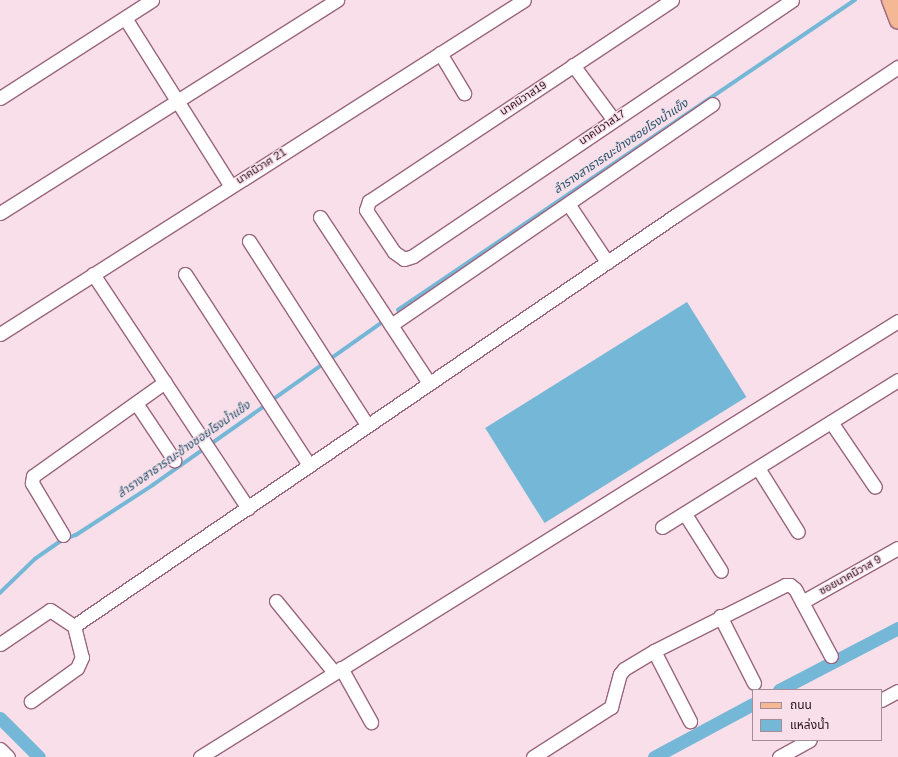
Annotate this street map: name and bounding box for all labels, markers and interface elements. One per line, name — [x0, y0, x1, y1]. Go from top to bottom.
street label: นาคนิวาส19 — [497, 78, 549, 118]
water label: ลำรางสาธารณะข้างซอยโรงน้ำแข็ง — [551, 97, 691, 197]
street label: นาคนิวาส17 — [576, 107, 628, 147]
street label: นาคนิวาศ 21 — [233, 145, 289, 187]
water label: ลำรางสาธารณะข้างซอยโรงน้ำแข็ง — [115, 398, 253, 502]
street label: ซอยนาคนิวาส 9 — [817, 552, 883, 598]
legend — [752, 689, 882, 741]
text: ถนน — [790, 698, 812, 712]
text: แหล่งน้ำ — [790, 718, 829, 732]

